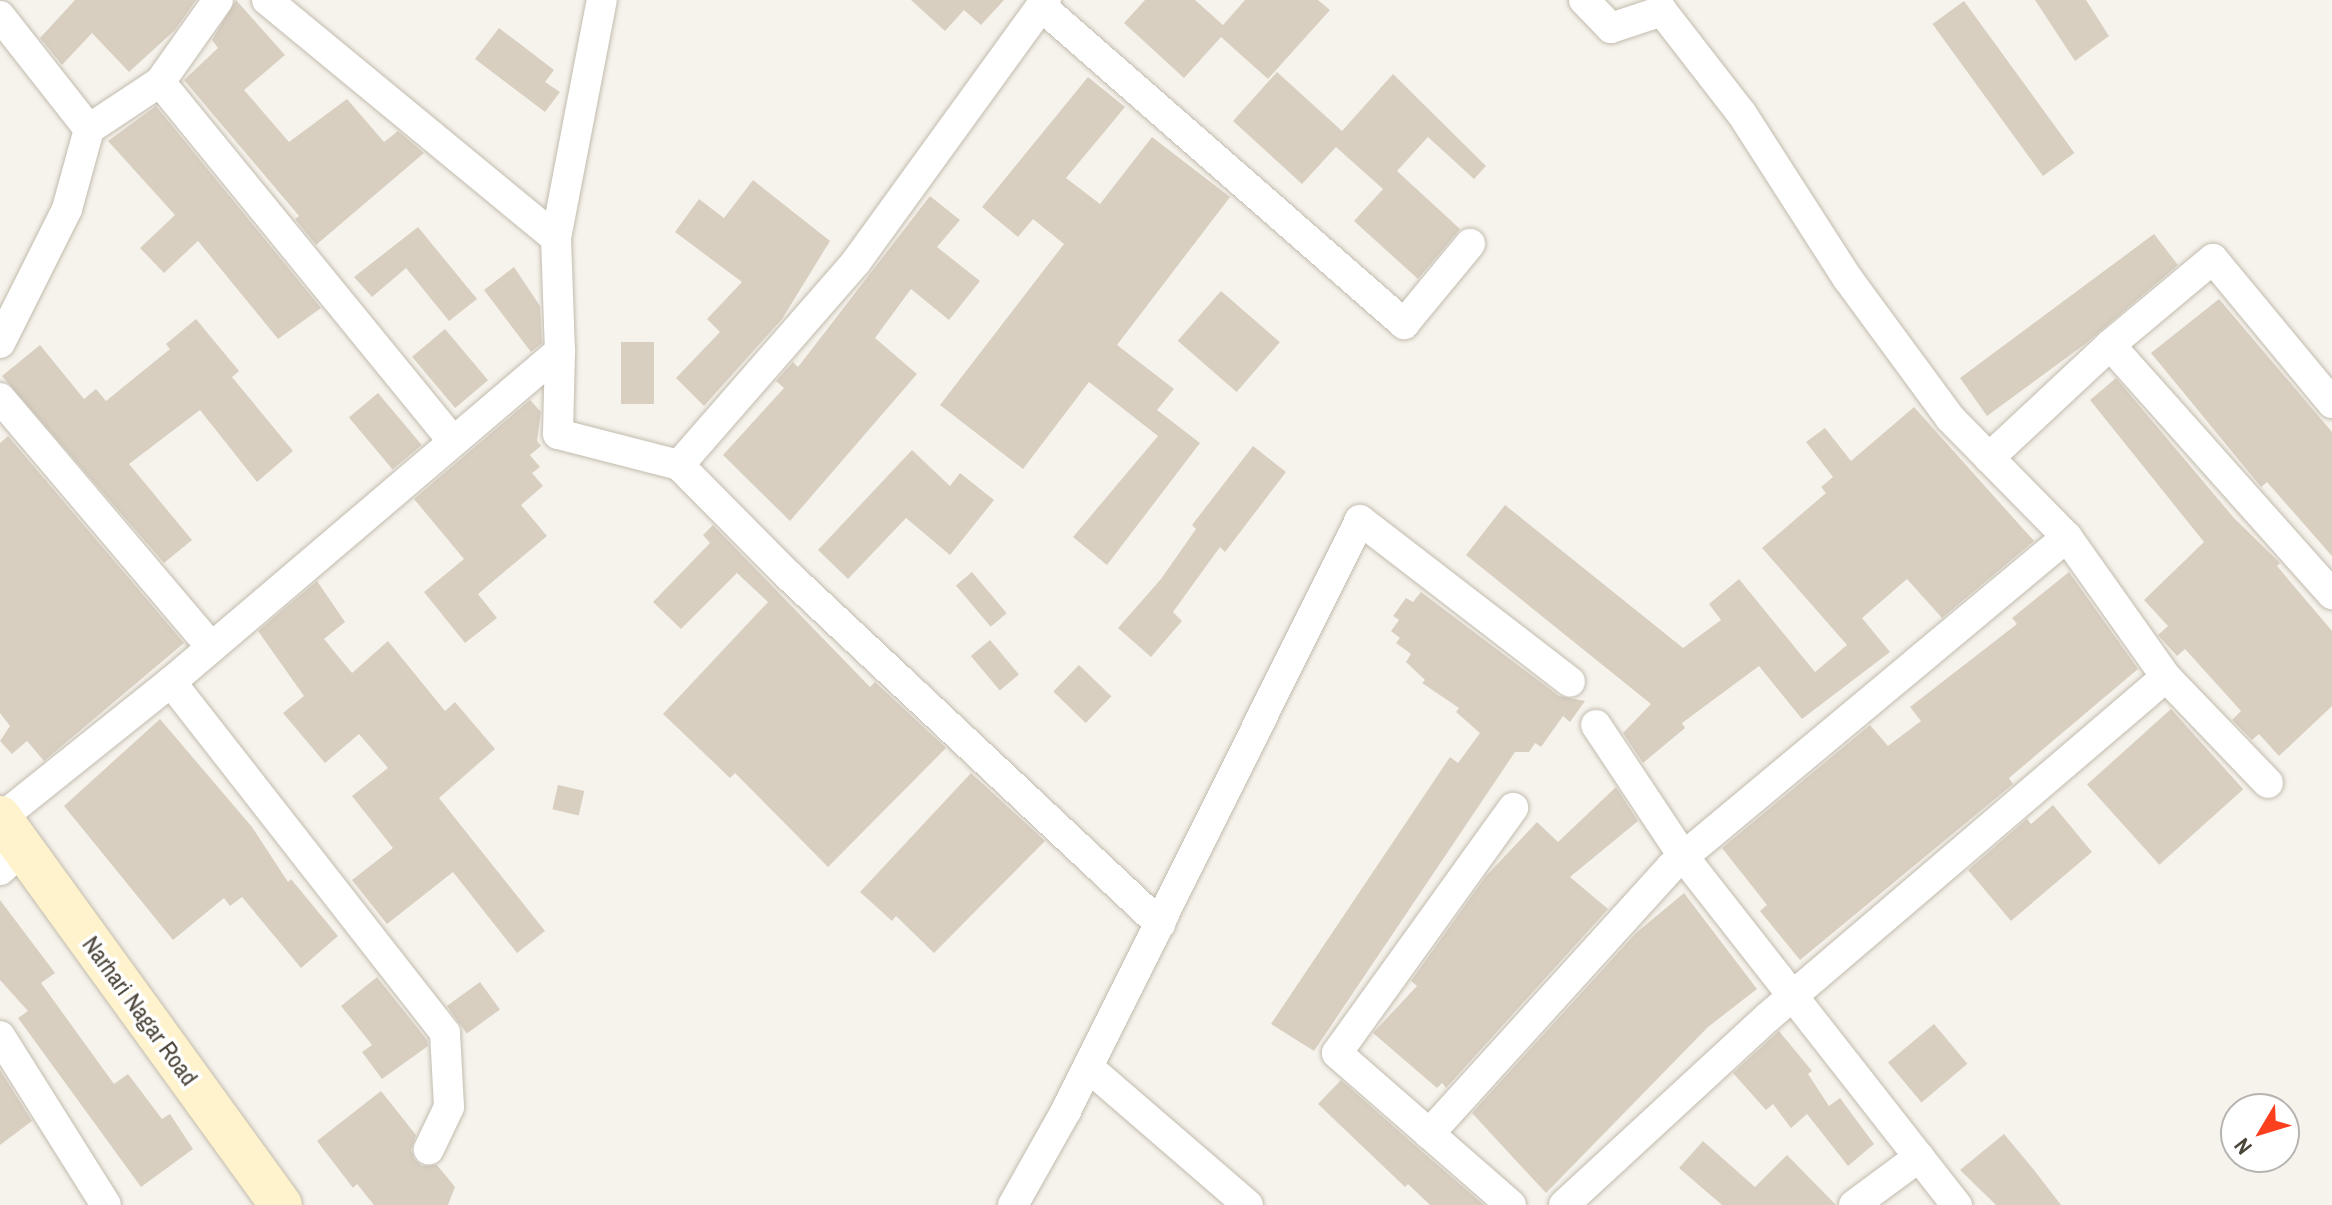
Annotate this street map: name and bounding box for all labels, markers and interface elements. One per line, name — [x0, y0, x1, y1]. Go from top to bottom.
street label: Narhari Nagar Road — [76, 931, 204, 1091]
north arrow — [2220, 1093, 2300, 1173]
text: N — [2227, 1132, 2258, 1161]

